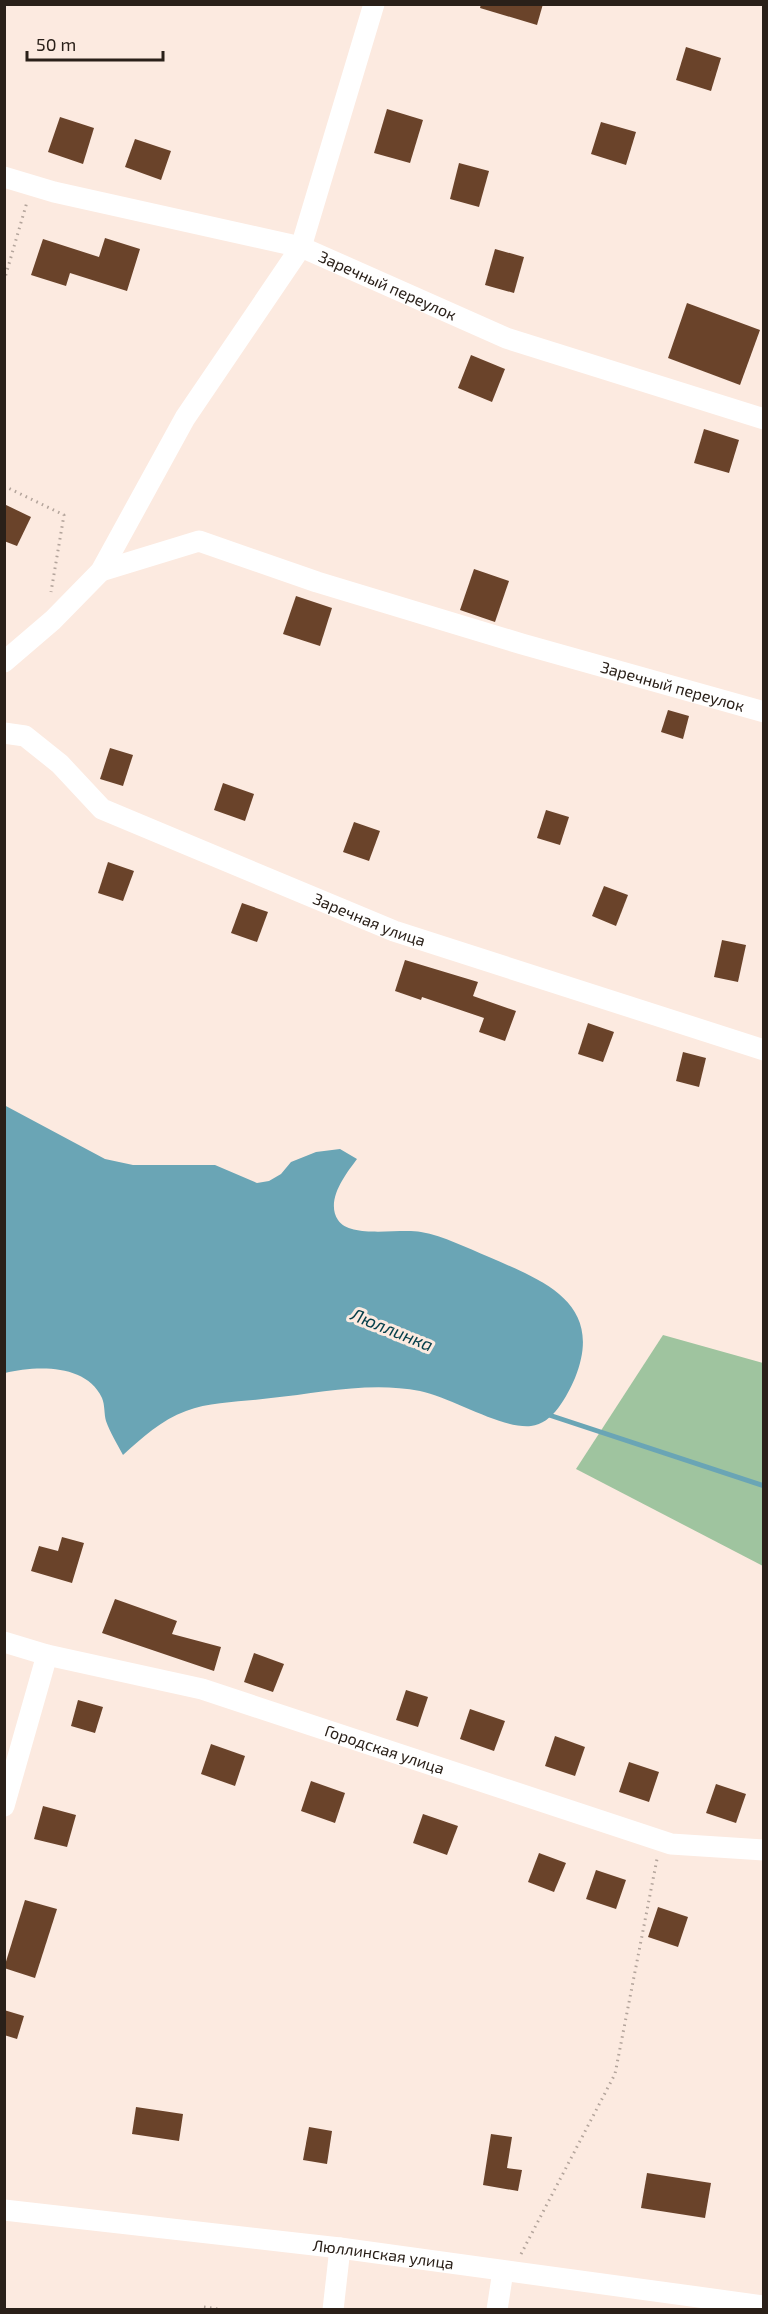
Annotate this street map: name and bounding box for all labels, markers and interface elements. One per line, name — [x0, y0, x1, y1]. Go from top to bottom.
scale bar — [27, 24, 164, 62]
text: 50 m — [36, 33, 76, 55]
street label: Заречный переулок — [316, 246, 460, 324]
street label: Заречный переулок — [599, 657, 747, 715]
street label: Заречная улица — [311, 888, 428, 950]
water label: Люллинка — [347, 1302, 437, 1355]
street label: Городская улица — [323, 1720, 447, 1778]
street label: Люллинская улица — [312, 2235, 455, 2272]

